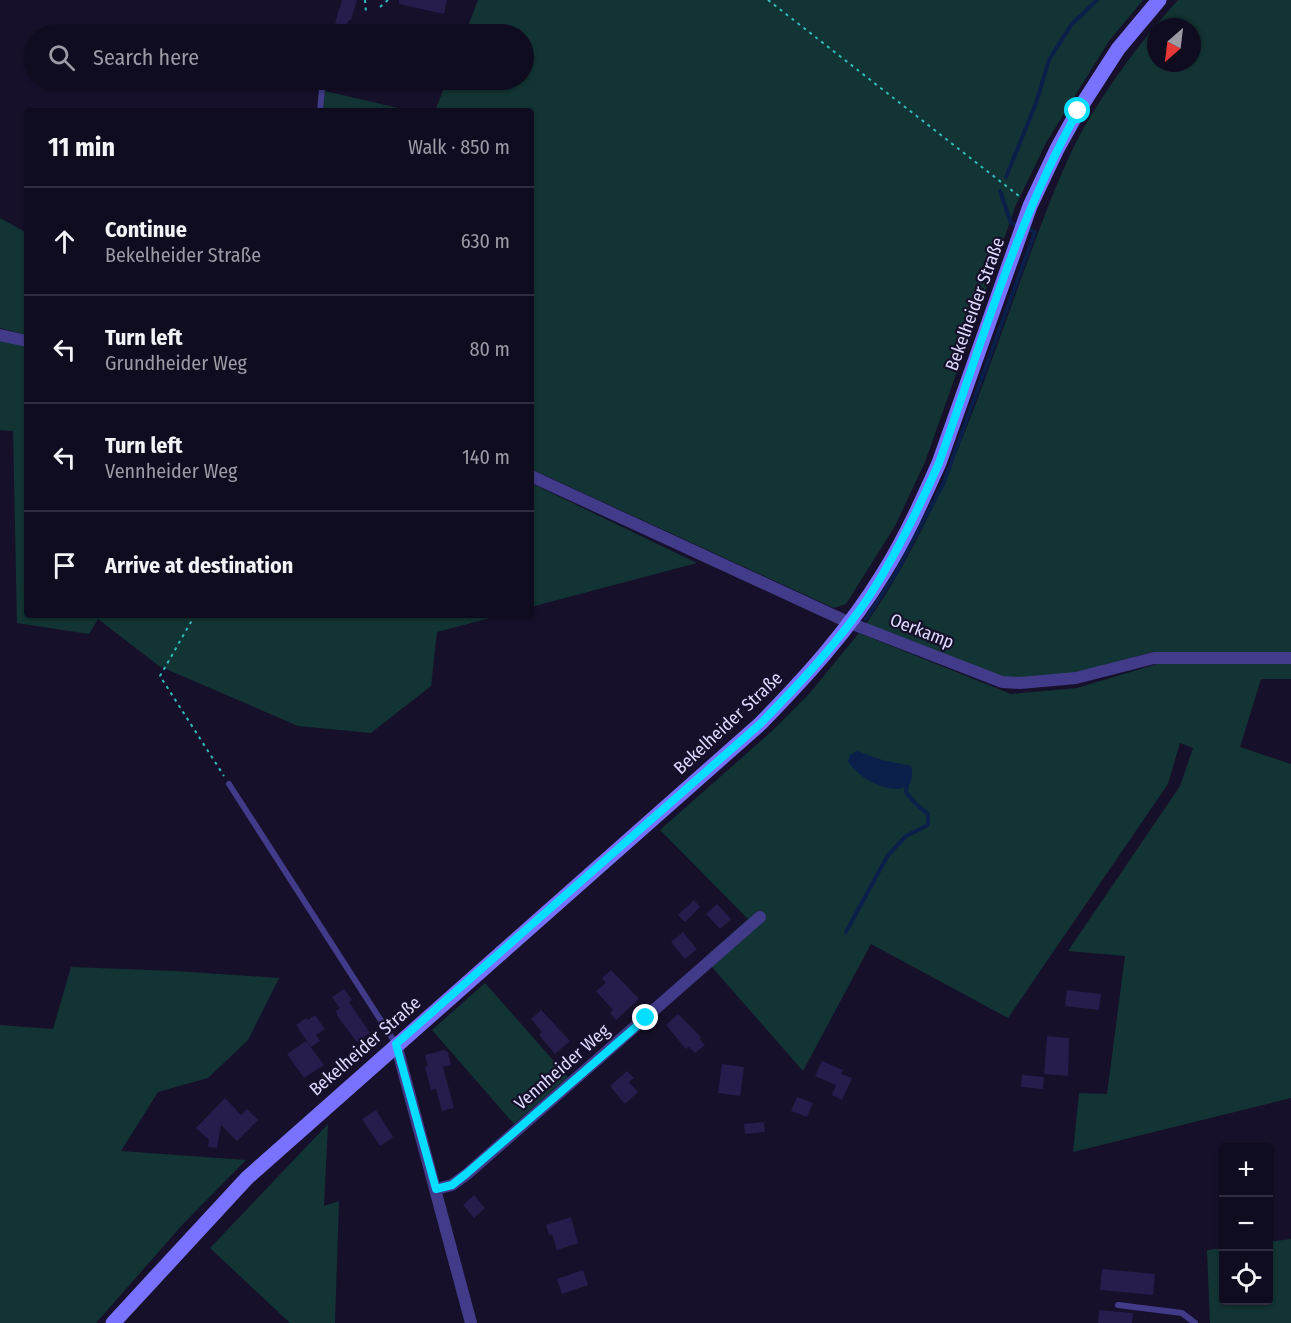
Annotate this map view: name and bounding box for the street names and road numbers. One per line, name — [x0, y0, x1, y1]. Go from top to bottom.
street label: Bekelheider Straße — [941, 234, 1009, 374]
street label: Oerkamp — [887, 609, 957, 653]
street label: Bekelheider Straße — [669, 667, 787, 779]
street label: Bekelheider Straße — [305, 992, 425, 1100]
street label: Vennheider Weg — [510, 1019, 615, 1114]

